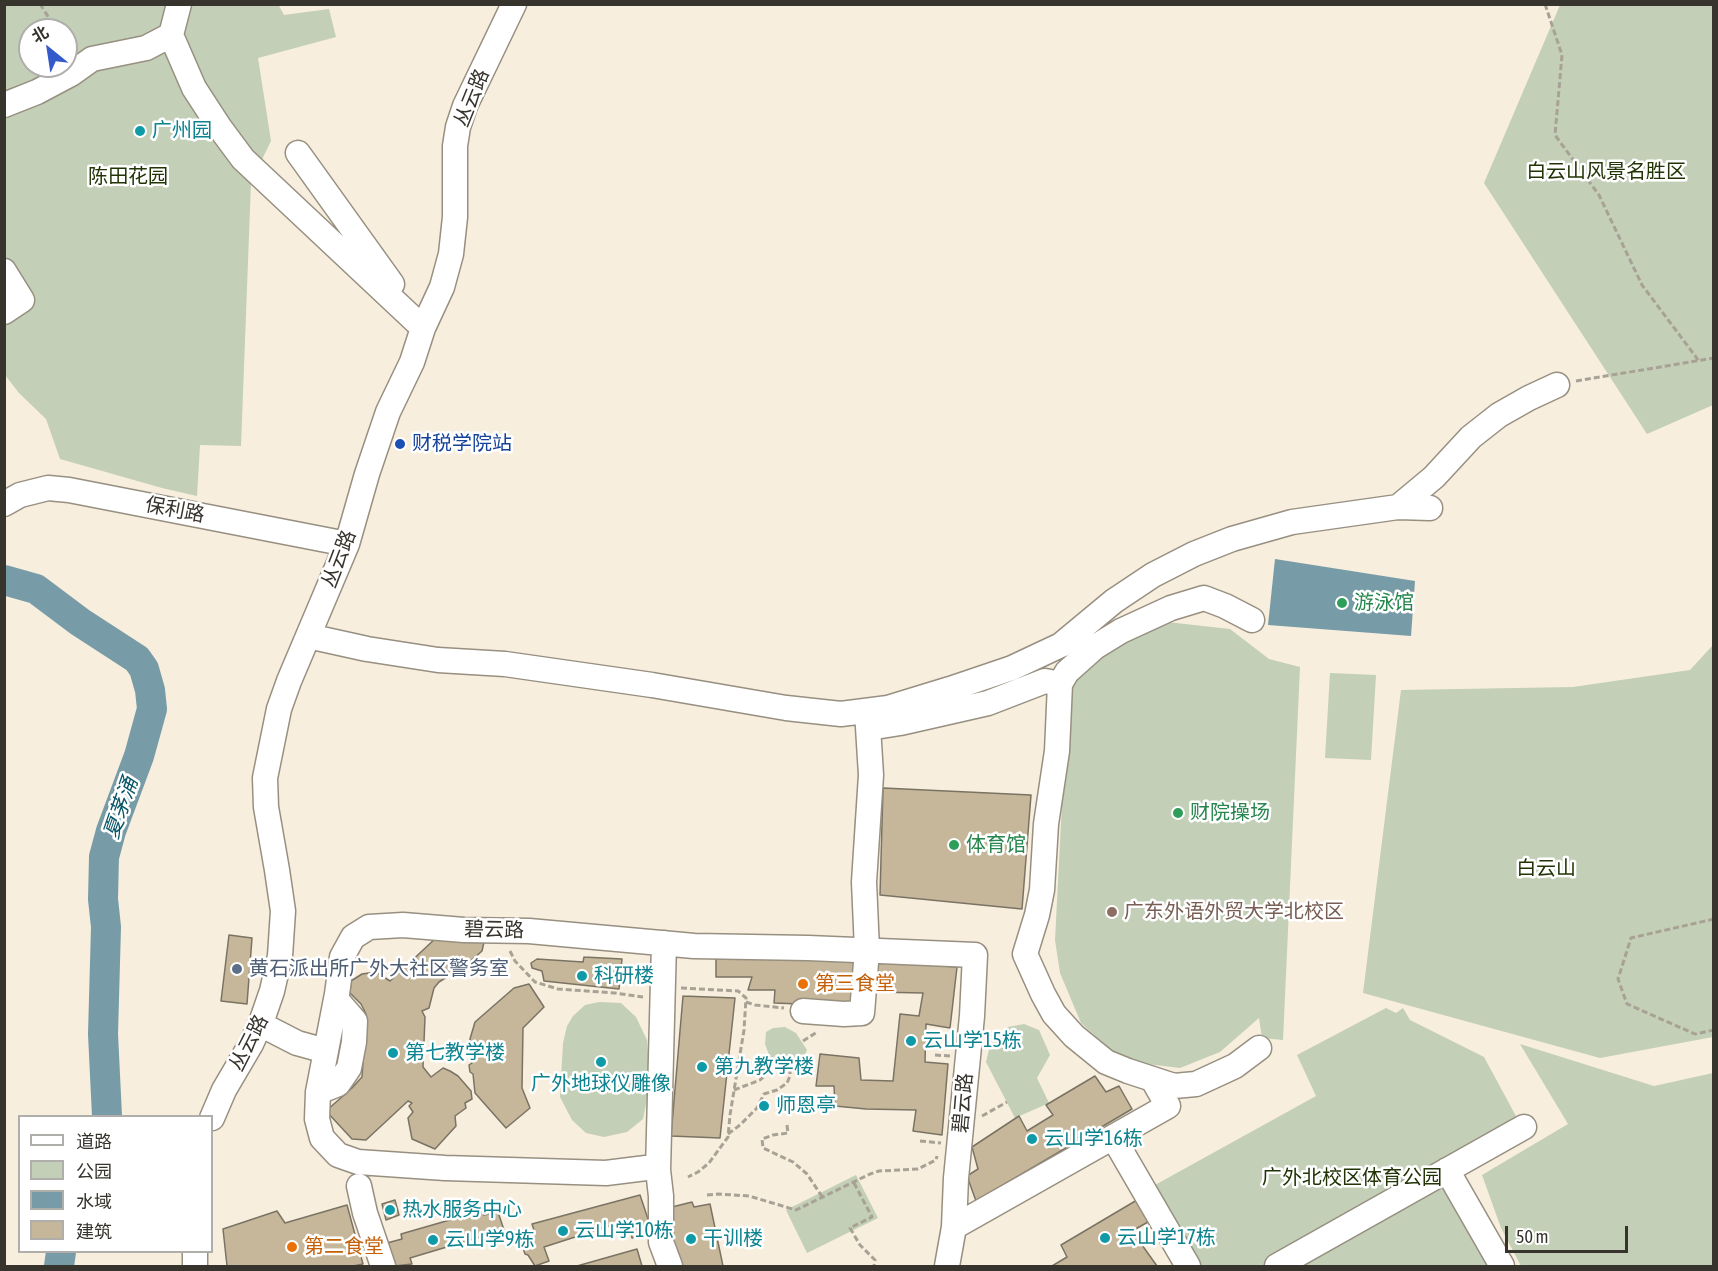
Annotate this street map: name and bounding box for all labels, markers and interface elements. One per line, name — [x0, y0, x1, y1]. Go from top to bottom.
north arrow — [18, 18, 78, 78]
text: 北 — [29, 22, 51, 46]
street label: 丛云路 — [450, 66, 494, 130]
place label: 广州园 — [152, 119, 212, 143]
marker: 广州园 — [133, 124, 147, 138]
park label: 白云山风景名胜区 — [1526, 160, 1686, 184]
park label: 陈田花园 — [88, 165, 168, 189]
place label: 财税学院站 — [412, 432, 512, 456]
marker: 财税学院站 — [393, 437, 407, 451]
street label: 保利路 — [143, 492, 207, 528]
street label: 丛云路 — [317, 527, 361, 591]
place label: 游泳馆 — [1354, 591, 1414, 615]
marker: 游泳馆 — [1335, 596, 1349, 610]
water label: 夏茅涌 — [99, 774, 143, 842]
place label: 财院操场 — [1190, 801, 1270, 825]
marker: 财院操场 — [1171, 806, 1185, 820]
place label: 体育馆 — [966, 833, 1026, 857]
marker: 体育馆 — [947, 838, 961, 852]
park label: 白云山 — [1516, 857, 1576, 881]
place label: 广东外语外贸大学北校区 — [1124, 900, 1344, 924]
marker: 广东外语外贸大学北校区 — [1105, 905, 1119, 919]
street label: 碧云路 — [464, 917, 524, 943]
place label: 黄石派出所广外大社区警务室 — [249, 957, 509, 981]
marker: 黄石派出所广外大社区警务室 — [230, 962, 244, 976]
place label: 科研楼 — [594, 964, 654, 988]
marker: 科研楼 — [575, 969, 589, 983]
place label: 第三食堂 — [815, 972, 895, 996]
marker: 第三食堂 — [796, 977, 810, 991]
street label: 丛云路 — [225, 1011, 273, 1075]
place label: 云山学15栋 — [923, 1029, 1022, 1053]
marker: 云山学15栋 — [904, 1034, 918, 1048]
place label: 第七教学楼 — [405, 1041, 505, 1065]
marker: 第七教学楼 — [386, 1046, 400, 1060]
marker: 广外地球仪雕像 — [594, 1055, 608, 1069]
place label: 第九教学楼 — [714, 1055, 814, 1079]
marker: 第九教学楼 — [695, 1060, 709, 1074]
place label: 广外地球仪雕像 — [531, 1072, 671, 1096]
street label: 碧云路 — [948, 1072, 978, 1134]
place label: 师恩亭 — [776, 1094, 836, 1118]
marker: 师恩亭 — [757, 1099, 771, 1113]
legend — [18, 1115, 213, 1253]
place label: 云山学16栋 — [1044, 1127, 1143, 1151]
text: 道路 — [76, 1131, 112, 1152]
marker: 云山学16栋 — [1025, 1132, 1039, 1146]
text: 公园 — [76, 1161, 112, 1182]
park label: 广外北校区体育公园 — [1262, 1166, 1442, 1190]
text: 水域 — [76, 1191, 112, 1212]
place label: 热水服务中心 — [402, 1198, 522, 1222]
marker: 热水服务中心 — [383, 1203, 397, 1217]
scale bar — [1508, 1214, 1631, 1252]
place label: 云山学10栋 — [575, 1219, 674, 1243]
text: 建筑 — [76, 1221, 112, 1242]
marker: 云山学10栋 — [556, 1224, 570, 1238]
place label: 云山学17栋 — [1117, 1226, 1216, 1250]
text: 50 m — [1516, 1226, 1548, 1247]
place label: 干训楼 — [703, 1227, 763, 1251]
place label: 云山学9栋 — [445, 1228, 534, 1252]
marker: 云山学17栋 — [1098, 1231, 1112, 1245]
marker: 干训楼 — [684, 1232, 698, 1246]
marker: 云山学9栋 — [426, 1233, 440, 1247]
place label: 第二食堂 — [304, 1235, 384, 1259]
marker: 第二食堂 — [285, 1240, 299, 1254]

